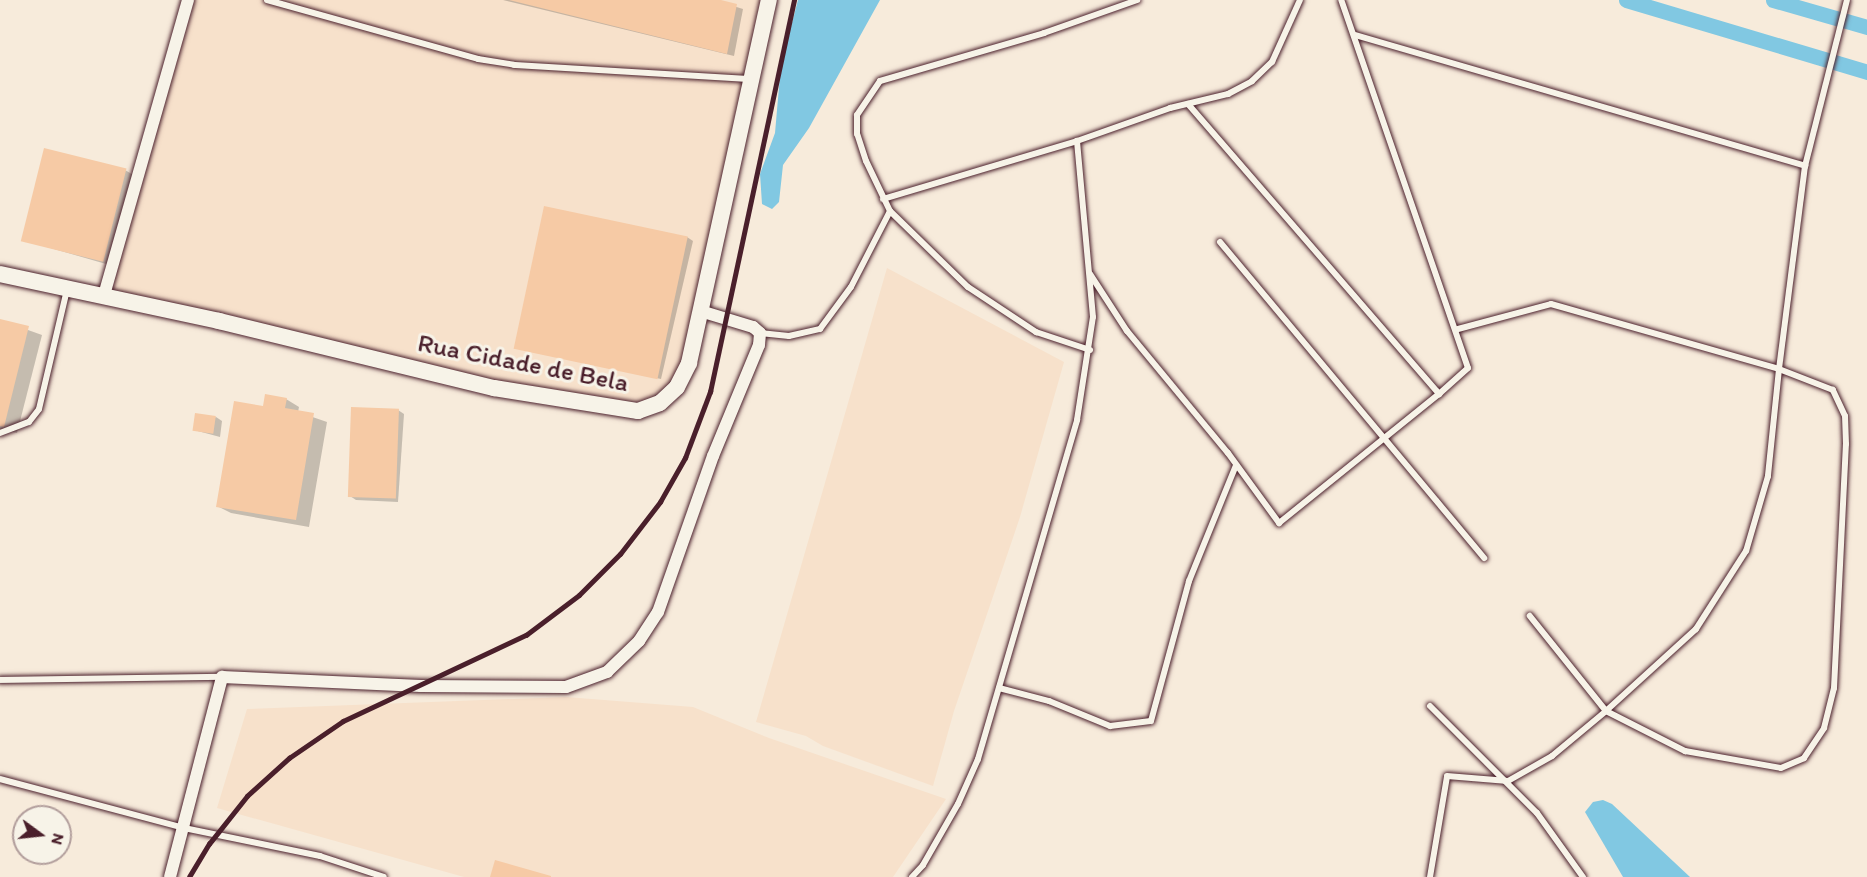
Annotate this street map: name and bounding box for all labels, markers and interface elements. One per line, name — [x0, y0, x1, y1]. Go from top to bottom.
street label: Rua Cidade de Bela — [415, 327, 631, 399]
north arrow — [12, 805, 72, 865]
text: N — [47, 832, 69, 847]

